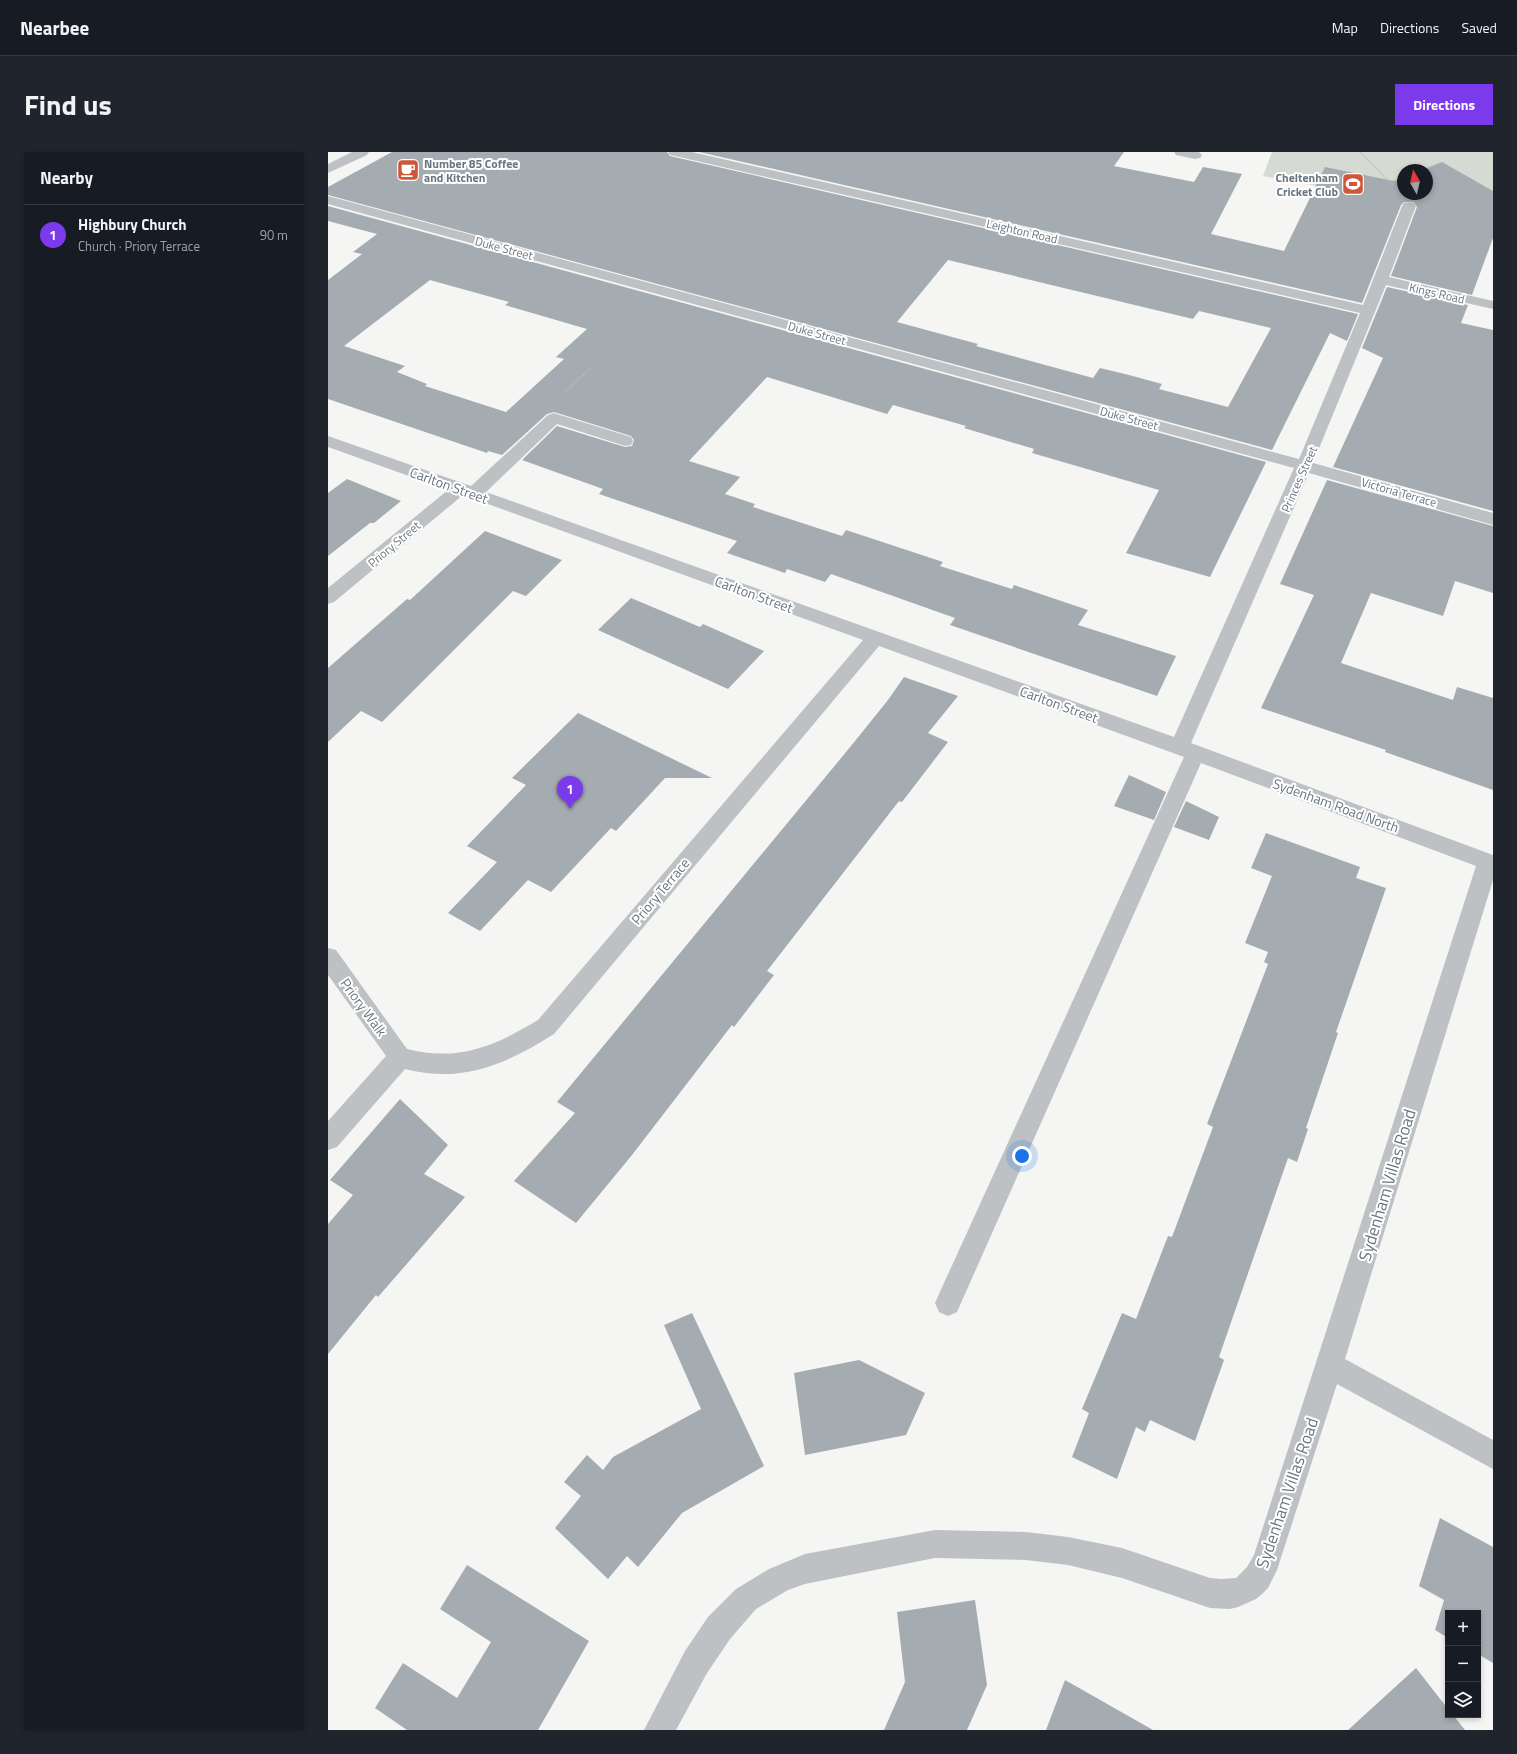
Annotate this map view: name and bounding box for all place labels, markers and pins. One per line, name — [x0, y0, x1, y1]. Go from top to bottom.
place label: Number 85 Coffee and Kitchen — [424, 154, 518, 187]
cafe icon: Number 85 Coffee and Kitchen — [395, 157, 421, 183]
place label: Cheltenham Cricket Club — [1276, 168, 1338, 201]
sports icon: Cheltenham Cricket Club — [1340, 171, 1366, 197]
pin: 1 — [557, 776, 583, 809]

